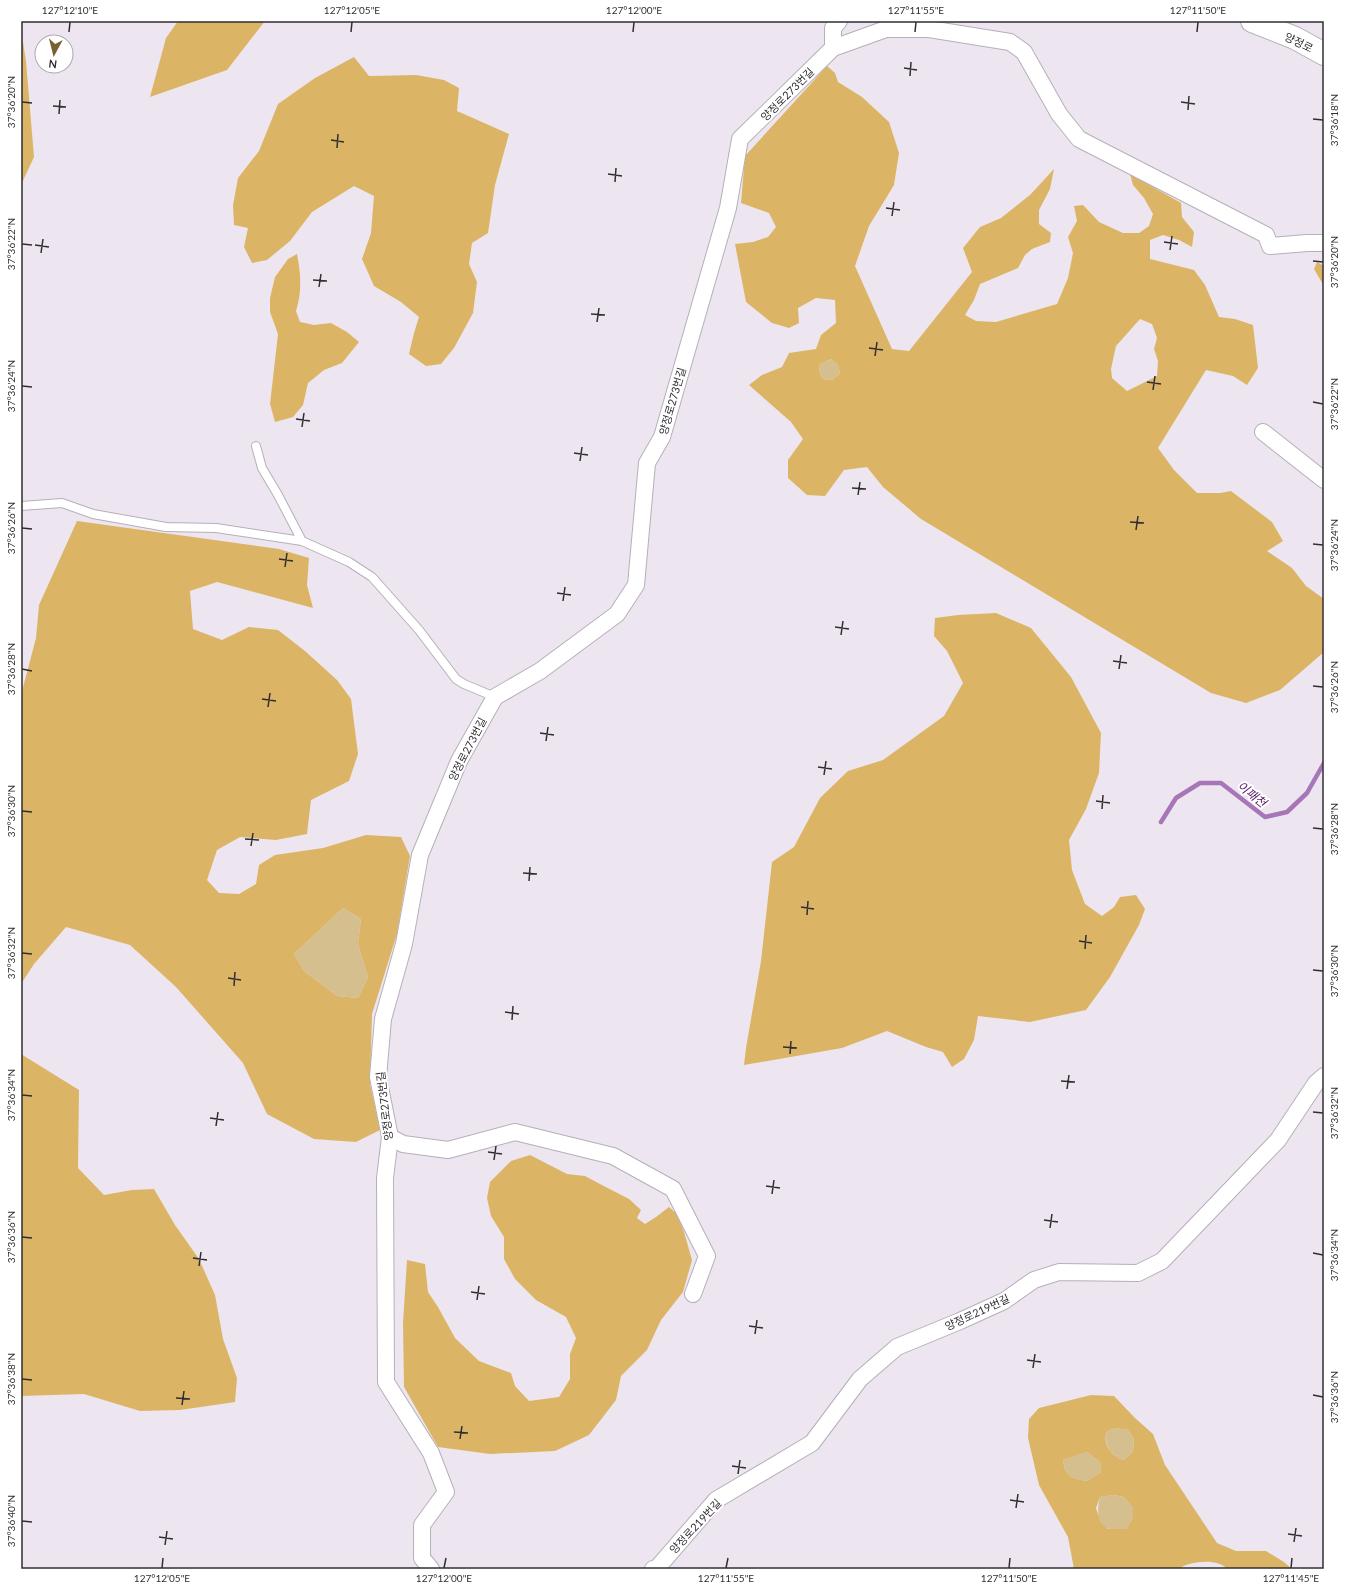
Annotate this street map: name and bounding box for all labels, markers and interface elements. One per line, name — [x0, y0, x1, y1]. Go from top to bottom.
text: 127°12'10"E — [42, 4, 98, 16]
text: 127°12'05"E — [324, 4, 380, 16]
text: 127°12'00"E — [606, 4, 662, 16]
text: 127°11'55"E — [888, 4, 944, 16]
text: 127°11'50"E — [1170, 4, 1226, 16]
street label: 양정로 — [1283, 30, 1315, 54]
north arrow — [34, 34, 74, 74]
text: N — [48, 57, 58, 71]
street label: 양정로273번길 — [758, 65, 816, 123]
text: 37°36'20"N — [5, 76, 17, 128]
text: 37°36'18"N — [1328, 94, 1340, 146]
text: 37°36'22"N — [5, 218, 17, 270]
text: 37°36'20"N — [1328, 236, 1340, 288]
text: 37°36'24"N — [5, 360, 17, 412]
street label: 양정로273번길 — [656, 366, 688, 436]
text: 37°36'22"N — [1328, 378, 1340, 430]
text: 37°36'26"N — [5, 502, 17, 554]
text: 37°36'24"N — [1328, 519, 1340, 571]
text: 37°36'28"N — [5, 643, 17, 695]
text: 37°36'26"N — [1328, 661, 1340, 713]
street label: 양정로273번길 — [445, 715, 489, 783]
water label: 이패천 — [1234, 778, 1271, 811]
text: 37°36'30"N — [5, 785, 17, 837]
text: 37°36'28"N — [1328, 803, 1340, 855]
text: 37°36'32"N — [5, 927, 17, 979]
text: 37°36'30"N — [1328, 945, 1340, 997]
text: 37°36'34"N — [5, 1069, 17, 1121]
street label: 양정로273번길 — [373, 1071, 395, 1141]
text: 37°36'32"N — [1328, 1087, 1340, 1139]
text: 37°36'36"N — [5, 1211, 17, 1263]
text: 37°36'34"N — [1328, 1229, 1340, 1281]
street label: 양정로219번길 — [943, 1291, 1011, 1333]
text: 37°36'38"N — [5, 1353, 17, 1405]
text: 37°36'36"N — [1328, 1371, 1340, 1423]
text: 37°36'40"N — [5, 1495, 17, 1547]
street label: 양정로219번길 — [666, 1496, 724, 1556]
text: 127°12'05"E — [134, 1572, 190, 1584]
text: 127°12'00"E — [416, 1572, 472, 1584]
text: 127°11'55"E — [698, 1572, 754, 1584]
text: 127°11'50"E — [981, 1572, 1037, 1584]
text: 127°11'45"E — [1263, 1572, 1319, 1584]

